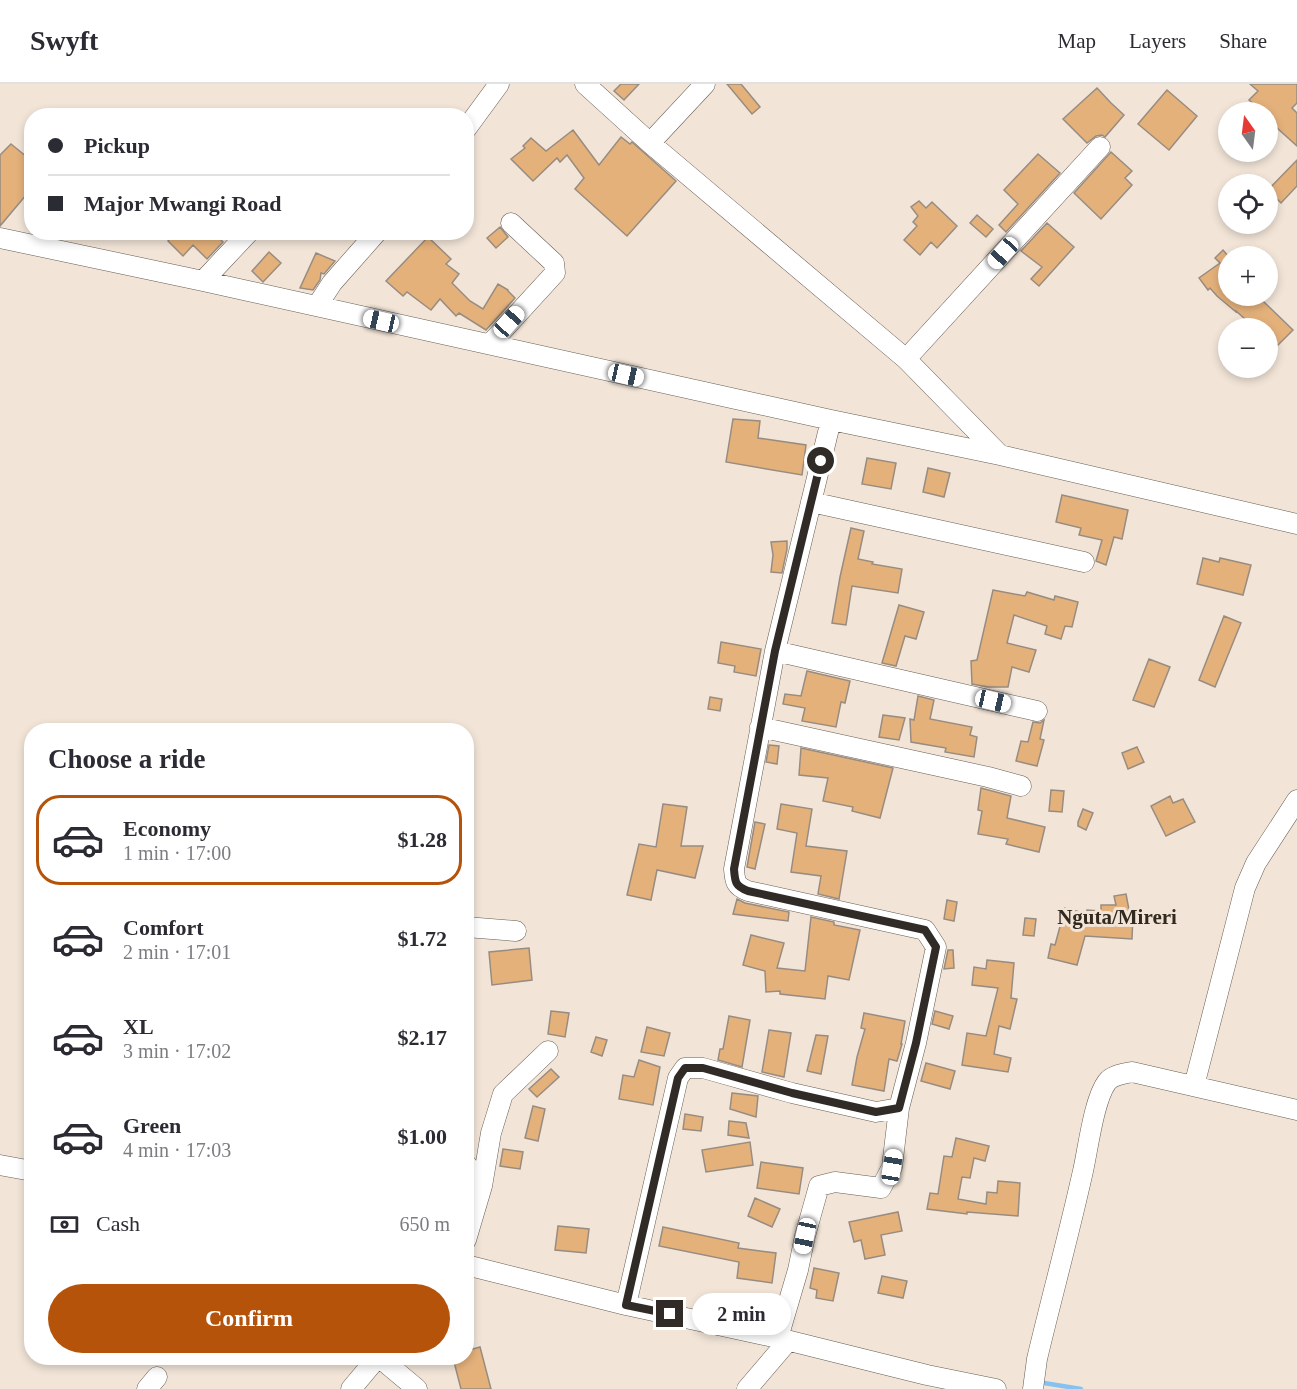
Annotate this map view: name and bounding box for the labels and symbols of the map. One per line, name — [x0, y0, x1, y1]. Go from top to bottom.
north arrow — [1218, 102, 1278, 162]
car — [984, 234, 1022, 272]
car — [490, 303, 528, 341]
car — [361, 308, 401, 334]
car — [606, 362, 646, 388]
route start — [807, 447, 834, 474]
car — [973, 688, 1013, 714]
district label: Nguta/Mireri — [1057, 905, 1177, 929]
car — [880, 1148, 904, 1186]
car — [792, 1217, 818, 1255]
callout: 2 min — [691, 1293, 790, 1335]
route end — [656, 1300, 683, 1327]

